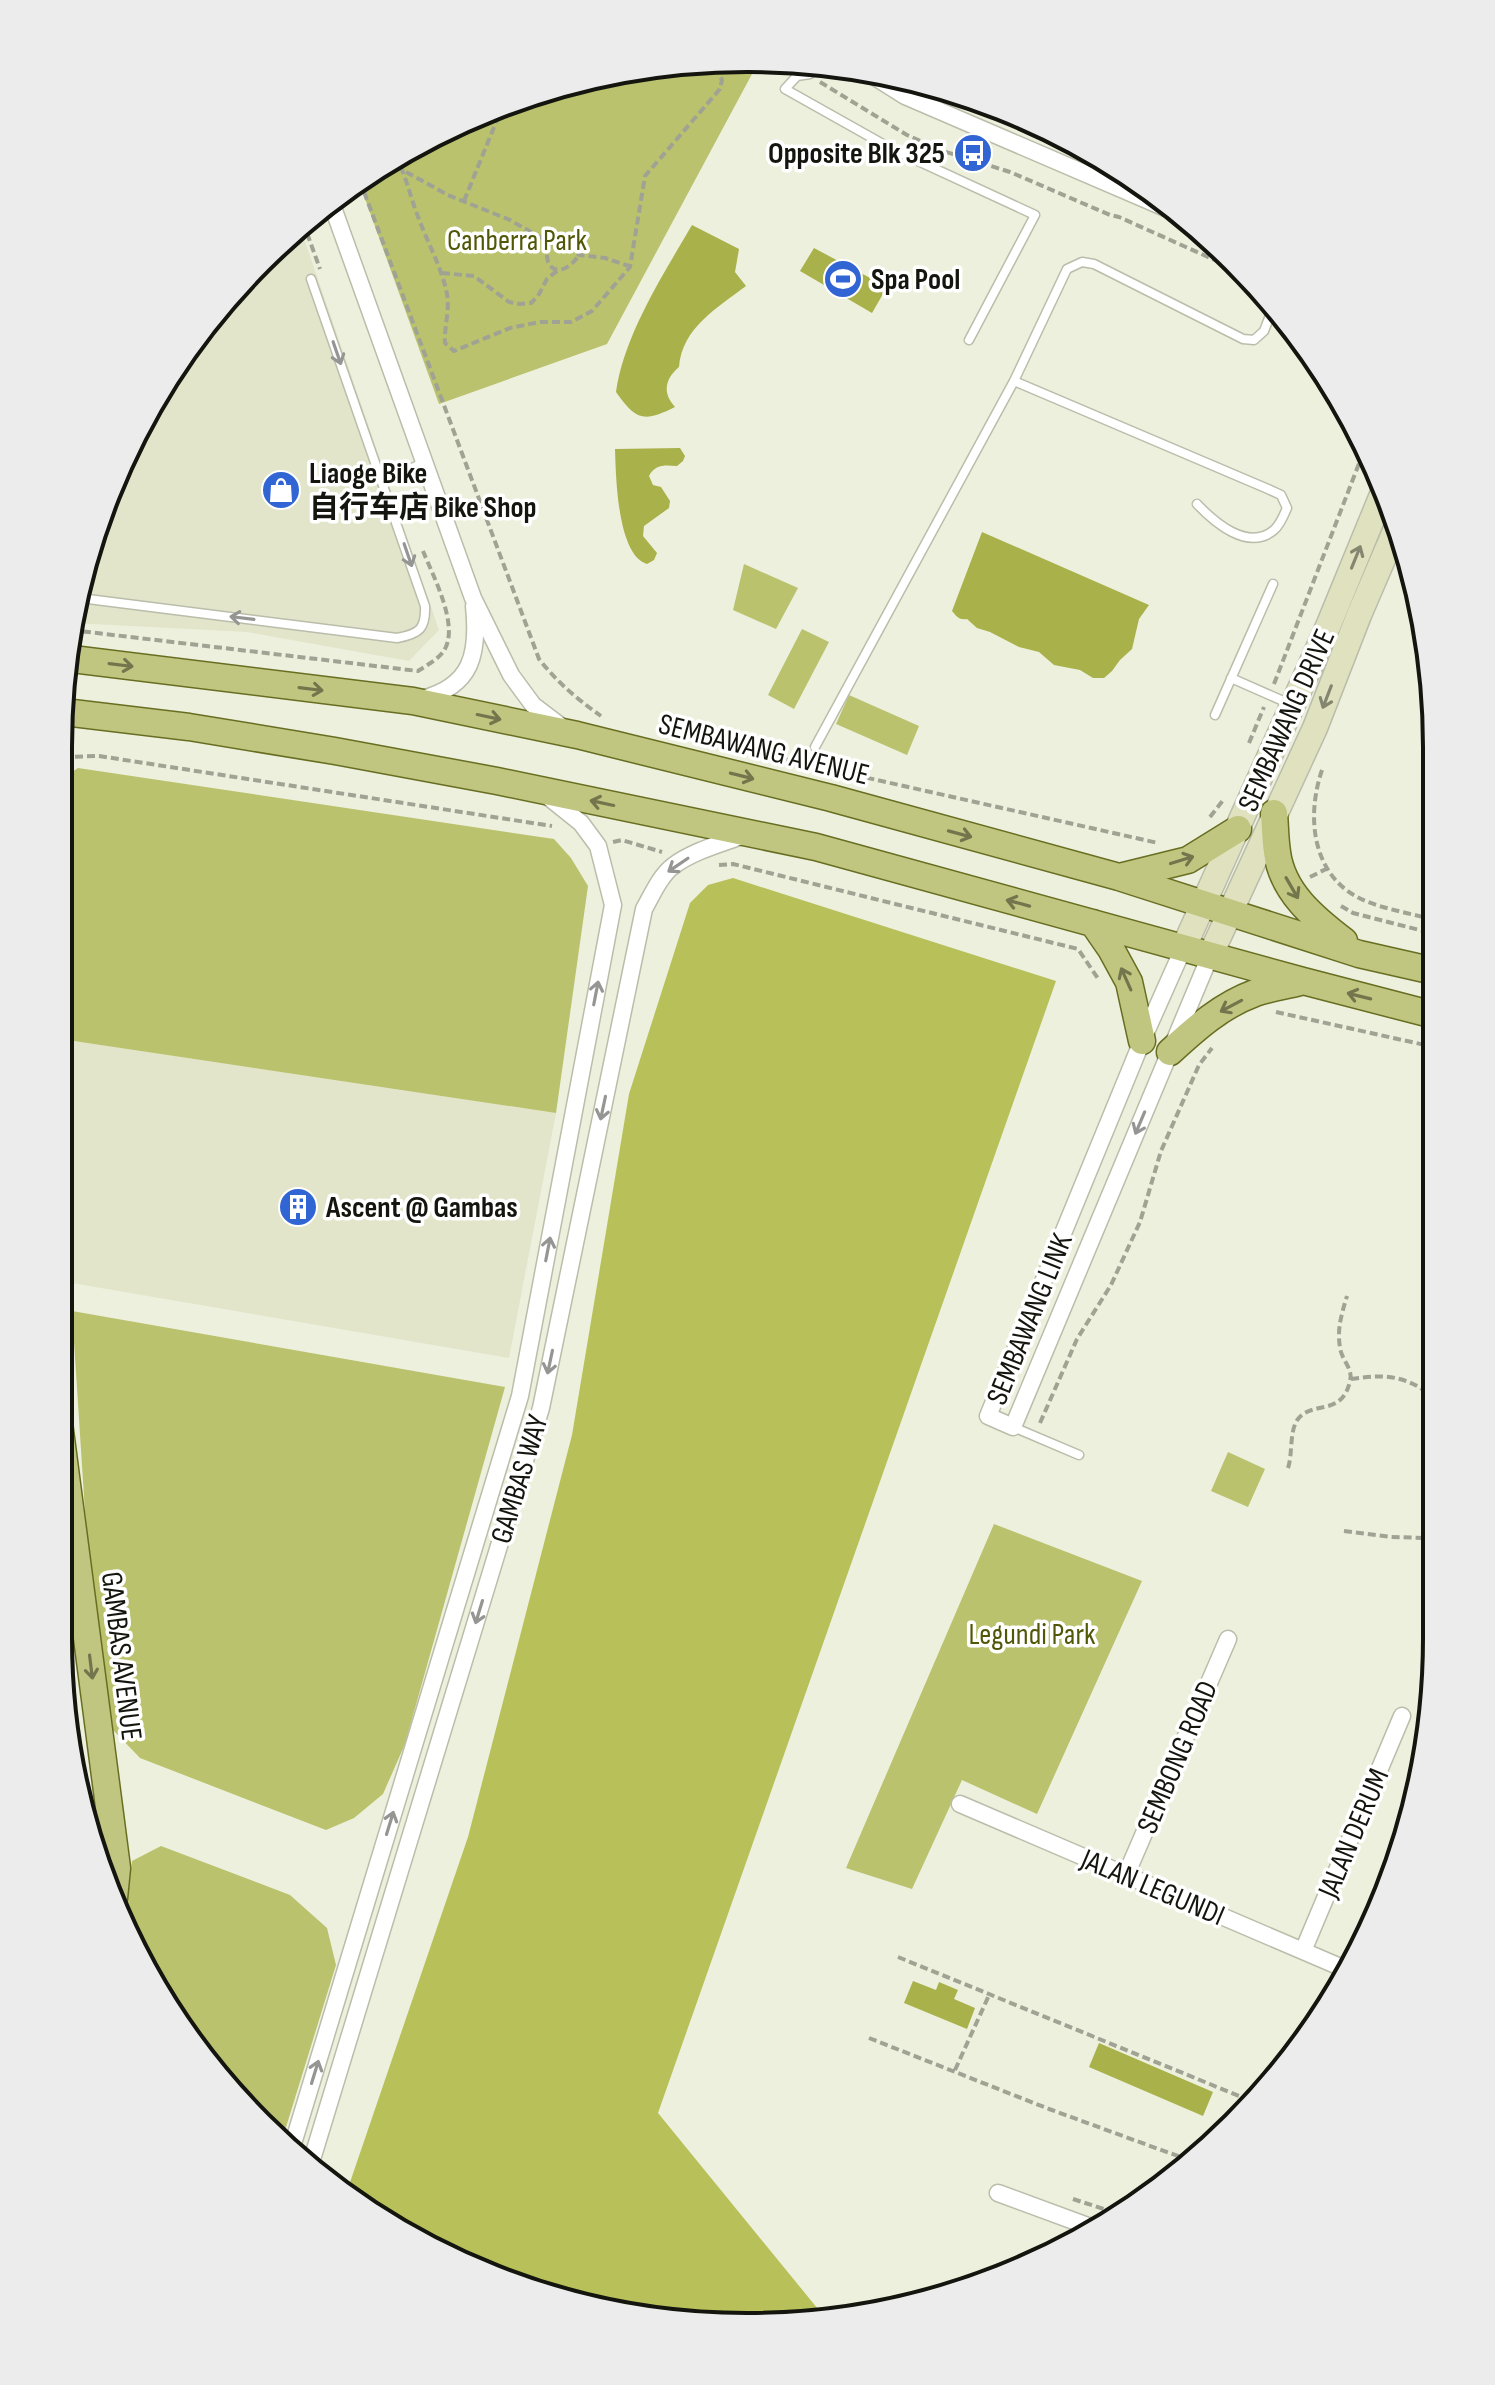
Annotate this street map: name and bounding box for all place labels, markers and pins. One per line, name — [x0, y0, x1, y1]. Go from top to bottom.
bus stop icon: Opposite Blk 325 — [952, 132, 994, 174]
place label: Opposite Blk 325 — [768, 136, 945, 172]
sports icon: Spa Pool — [822, 258, 864, 300]
place label: Spa Pool — [871, 262, 960, 298]
place label: Liaoge Bike 自行车店 Bike Shop — [309, 456, 537, 526]
shop icon: Liaoge Bike 自行车店 Bike Shop — [260, 469, 302, 511]
building icon: Ascent @ Gambas — [277, 1186, 319, 1228]
place label: Ascent @ Gambas — [325, 1190, 518, 1226]

